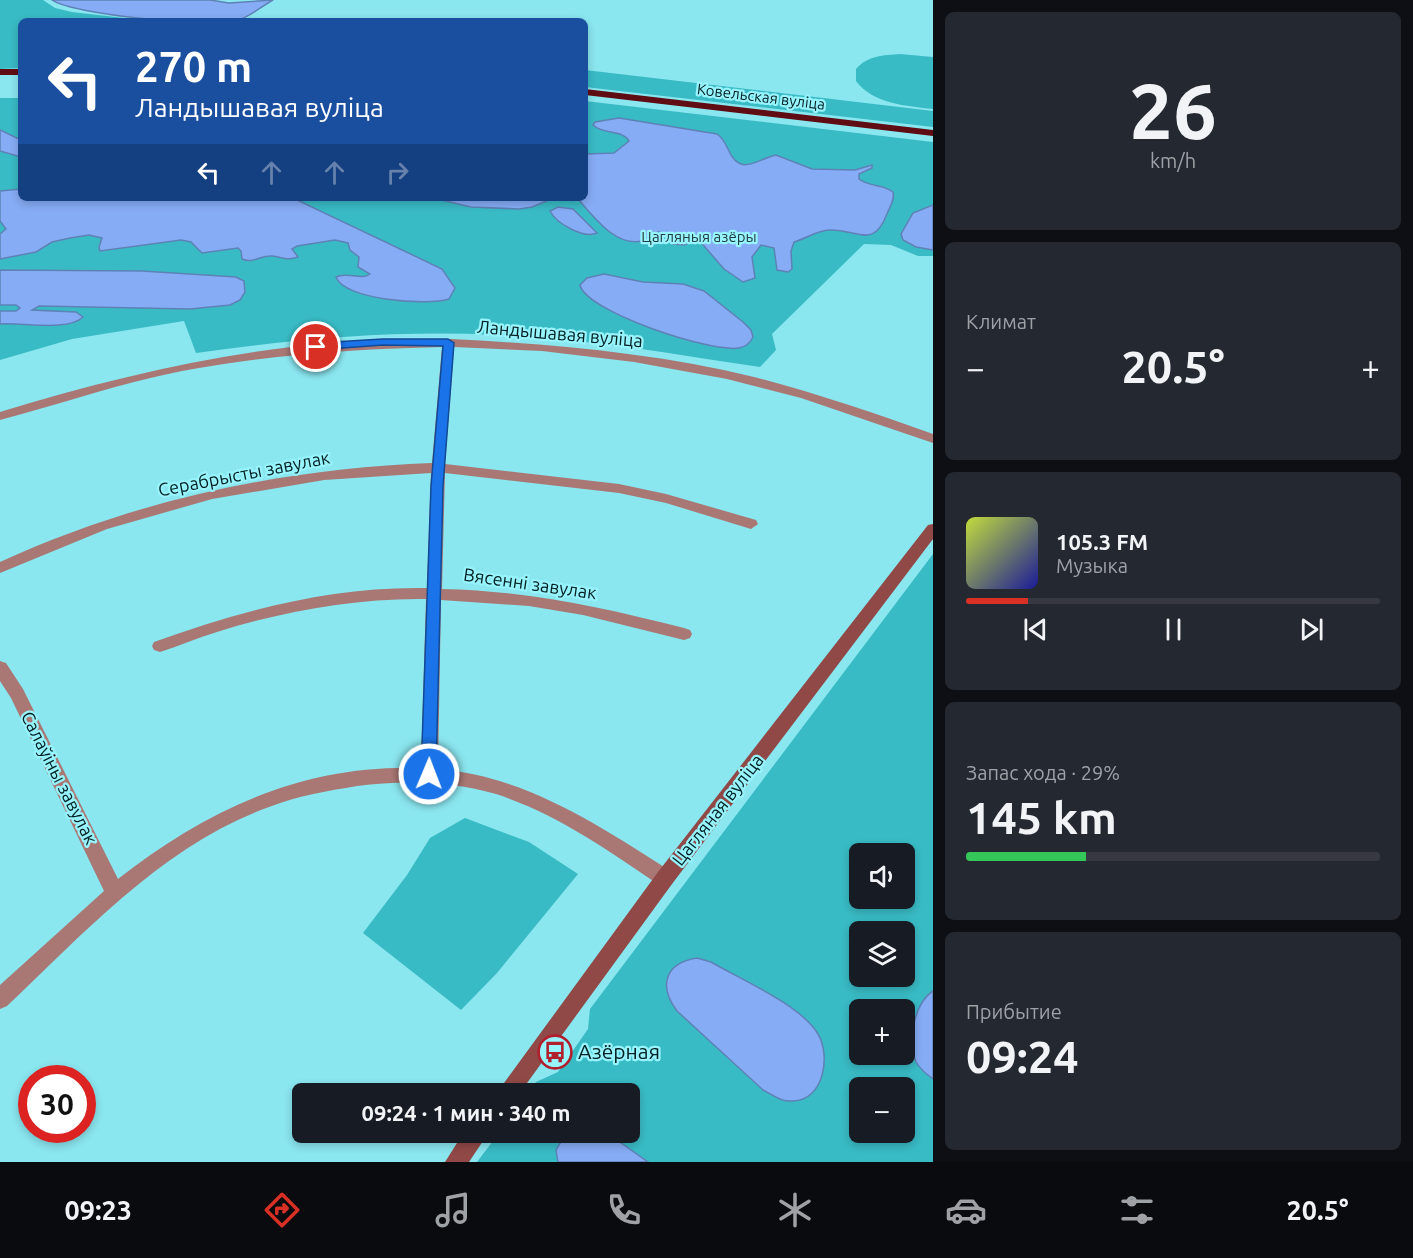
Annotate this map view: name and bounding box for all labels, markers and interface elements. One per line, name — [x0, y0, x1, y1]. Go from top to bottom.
icon: left — [36, 42, 114, 120]
text: 270 m — [135, 43, 252, 90]
text: 26 — [1129, 66, 1217, 154]
street label: Ковельская вуліца — [696, 80, 826, 113]
text: Ландышавая вуліца — [135, 92, 384, 122]
text: km/h — [1150, 149, 1196, 172]
icon: left — [192, 156, 225, 189]
icon: ahead — [255, 156, 288, 189]
icon: ahead — [318, 156, 351, 189]
icon: right — [381, 156, 414, 189]
park label: Цагляныя азёры — [641, 228, 757, 245]
text: Климат — [966, 310, 1036, 333]
street label: Ландышавая вуліца — [477, 316, 644, 350]
pin — [290, 321, 341, 372]
icon: arrive — [299, 330, 332, 363]
text: 20.5° — [1121, 341, 1225, 392]
text: − — [966, 349, 985, 386]
text: + — [1361, 349, 1380, 386]
street label: Серабрысты завулак — [156, 447, 331, 499]
text: 105.3 FM — [1056, 529, 1148, 554]
text: Музыка — [1056, 554, 1128, 577]
street label: Вясенні завулак — [462, 564, 598, 602]
icon: previous — [1019, 613, 1052, 646]
icon: pause — [1157, 613, 1190, 646]
icon: next — [1295, 613, 1328, 646]
street label: Салаўіны завулак — [18, 708, 102, 847]
position arrow — [397, 742, 461, 806]
street label: Цагляная вуліца — [668, 750, 767, 869]
text: Запас хода · 29% — [966, 761, 1120, 784]
text: 145 km — [966, 792, 1117, 843]
map controls — [849, 843, 915, 1143]
button: sound — [849, 843, 915, 909]
button: layers — [849, 921, 915, 987]
button: + — [849, 999, 915, 1065]
text: Прибытие — [966, 1000, 1062, 1023]
text: 09:24 — [966, 1031, 1079, 1082]
bus stop icon: Азёрная — [537, 1034, 573, 1070]
place label: Азёрная — [578, 1039, 660, 1063]
speed limit sign: 30 — [18, 1065, 96, 1143]
button: − — [849, 1077, 915, 1143]
text: 09:24 · 1 мин · 340 m — [362, 1100, 570, 1125]
icon: directions — [261, 1189, 303, 1231]
icon: music — [432, 1189, 474, 1231]
icon: phone — [603, 1189, 645, 1231]
icon: climate — [774, 1189, 816, 1231]
icon: car — [945, 1189, 987, 1231]
icon: filters — [1116, 1189, 1158, 1231]
text: 09:23 — [64, 1195, 132, 1225]
text: 20.5° — [1287, 1195, 1348, 1225]

